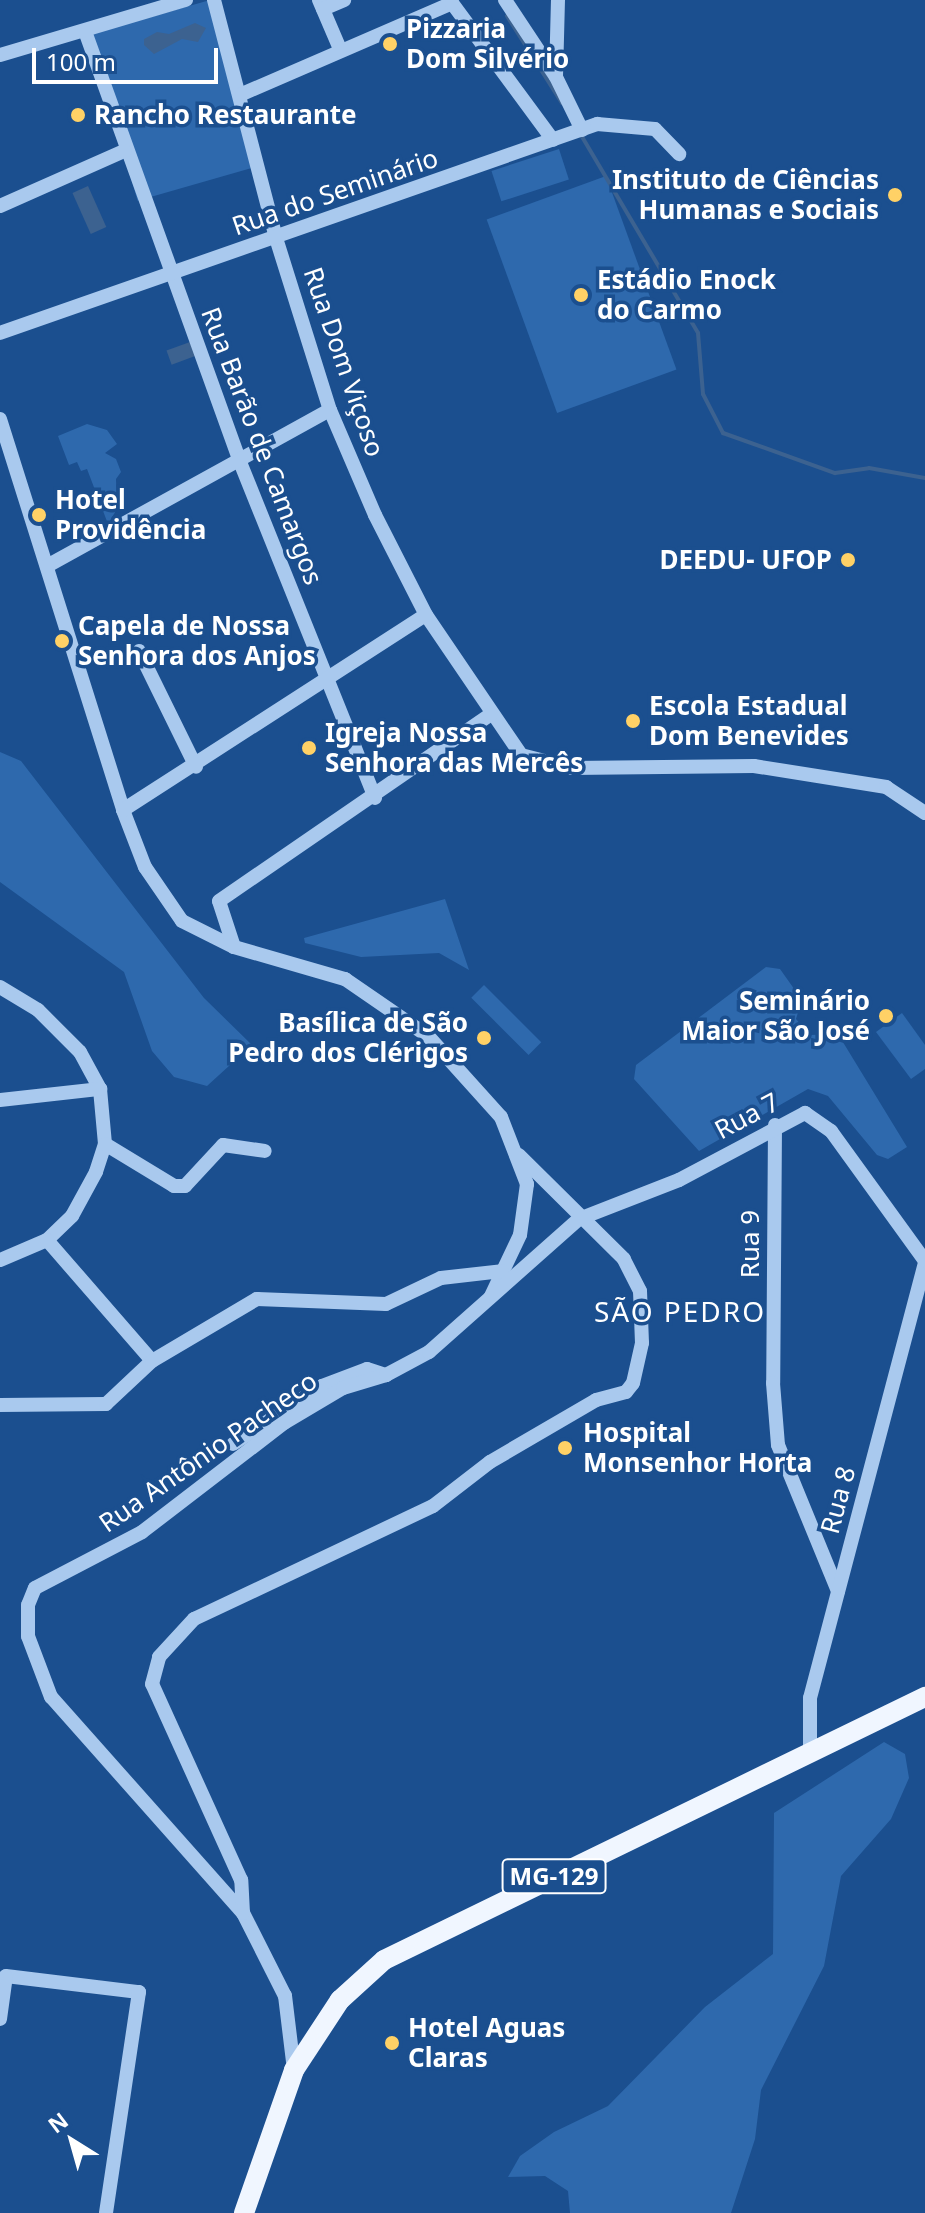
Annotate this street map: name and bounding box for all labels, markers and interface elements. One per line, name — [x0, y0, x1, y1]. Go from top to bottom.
place label: Pizzaria Dom Silvério — [406, 13, 569, 74]
scale bar — [36, 32, 222, 82]
marker: Pizzaria Dom Silvério — [381, 35, 399, 53]
text: 100 m — [46, 45, 116, 78]
place label: Rancho Restaurante — [94, 99, 357, 131]
marker: Rancho Restaurante — [69, 106, 87, 124]
street label: Rua do Seminário — [228, 142, 442, 242]
place label: Instituto de Ciências Humanas e Sociais — [612, 164, 879, 226]
marker: Instituto de Ciências Humanas e Sociais — [886, 186, 904, 204]
street label: Rua Dom Viçoso — [297, 263, 391, 461]
place label: Estádio Enock do Carmo — [597, 264, 776, 326]
marker: Estádio Enock do Carmo — [572, 286, 590, 304]
street label: Rua Barão de Camargos — [195, 303, 329, 589]
place label: Hotel Providência — [55, 484, 206, 546]
marker: Hotel Providência — [30, 506, 48, 524]
place label: DEEDU- UFOP — [659, 544, 832, 576]
marker: DEEDU- UFOP — [839, 551, 857, 569]
place label: Capela de Nossa Senhora dos Anjos — [78, 610, 316, 672]
marker: Capela de Nossa Senhora dos Anjos — [53, 632, 71, 650]
place label: Escola Estadual Dom Benevides — [649, 690, 849, 752]
marker: Escola Estadual Dom Benevides — [624, 712, 642, 730]
place label: Igreja Nossa Senhora das Mercês — [325, 717, 583, 778]
marker: Igreja Nossa Senhora das Mercês — [300, 739, 318, 757]
place label: Seminário Maior São José — [681, 985, 870, 1046]
place label: Basílica de São Pedro dos Clérigos — [228, 1007, 468, 1068]
marker: Seminário Maior São José — [877, 1007, 895, 1025]
marker: Basílica de São Pedro dos Clérigos — [475, 1029, 493, 1047]
street label: Rua 7 — [709, 1086, 785, 1146]
street label: Rua 9 — [734, 1210, 766, 1278]
district label: SÃO PEDRO — [594, 1294, 766, 1328]
street label: Rua Antônio Pacheco — [93, 1365, 323, 1539]
place label: Hospital Monsenhor Horta — [583, 1417, 812, 1478]
marker: Hospital Monsenhor Horta — [554, 1437, 576, 1459]
street label: Rua 8 — [814, 1463, 862, 1537]
road number: MG-129 — [500, 1856, 608, 1896]
place label: Hotel Aguas Claras — [408, 2012, 565, 2074]
marker: Hotel Aguas Claras — [383, 2034, 401, 2052]
north arrow — [32, 2101, 112, 2181]
text: N — [41, 2104, 74, 2139]

